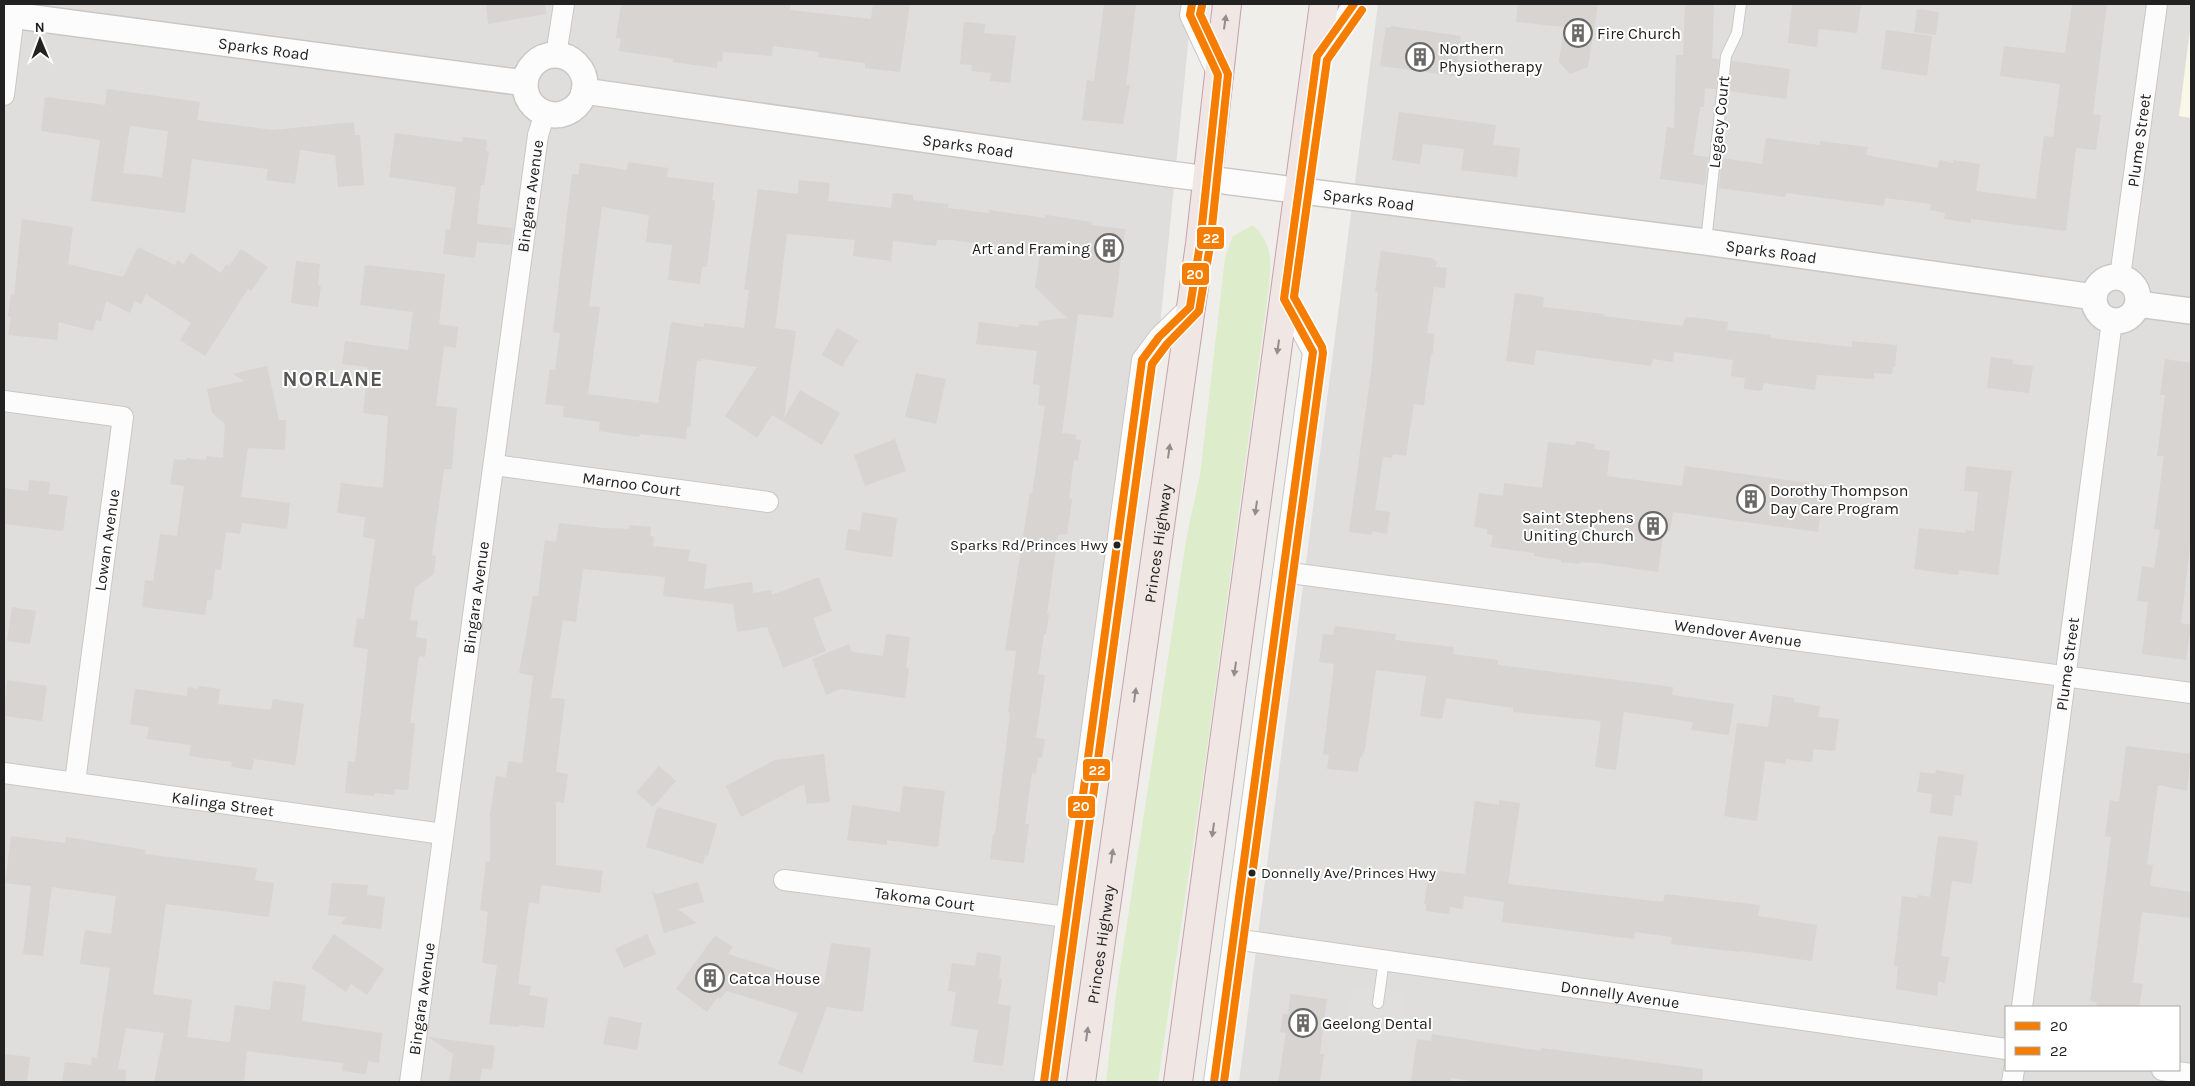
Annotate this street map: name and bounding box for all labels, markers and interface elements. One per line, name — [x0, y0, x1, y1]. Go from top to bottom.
one-way arrow — [1221, 14, 1229, 30]
north arrow — [15, 15, 65, 65]
building icon: Fire Church — [1563, 18, 1593, 48]
text: N — [35, 19, 45, 36]
place label: Fire Church — [1597, 24, 1681, 43]
street label: Sparks Road — [217, 33, 310, 64]
place label: Northern Physiotherapy — [1439, 39, 1543, 76]
building icon: Northern Physiotherapy — [1405, 42, 1435, 72]
street label: Legacy Court — [1705, 75, 1733, 169]
street label: Plume Street — [2123, 92, 2154, 188]
street label: Sparks Road — [921, 130, 1015, 161]
street label: Bingara Avenue — [513, 139, 547, 253]
street label: Sparks Road — [1322, 184, 1415, 214]
line badge: 22 — [1196, 226, 1225, 250]
text: 22 — [1203, 230, 1219, 247]
building icon: Art and Framing — [1094, 233, 1124, 263]
street label: Sparks Road — [1724, 235, 1818, 267]
place label: Art and Framing — [972, 239, 1090, 258]
line badge: 20 — [1181, 262, 1210, 286]
text: 20 — [1186, 266, 1204, 283]
one-way arrow — [1274, 339, 1282, 355]
district label: NORLANE — [283, 367, 383, 391]
one-way arrow — [1166, 443, 1174, 459]
street label: Marnoo Court — [581, 468, 682, 500]
place label: Dorothy Thompson Day Care Program — [1770, 481, 1908, 518]
street label: Princes Highway — [1140, 482, 1175, 604]
building icon: Dorothy Thompson Day Care Program — [1736, 484, 1766, 514]
street label: Lowan Avenue — [90, 488, 124, 592]
one-way arrow — [1252, 500, 1260, 516]
place label: Saint Stephens Uniting Church — [1522, 508, 1634, 545]
building icon: Saint Stephens Uniting Church — [1638, 511, 1668, 541]
place label: Sparks Rd/Princes Hwy — [950, 536, 1108, 554]
street label: Bingara Avenue — [458, 540, 493, 655]
marker: Sparks Rd/Princes Hwy — [1112, 540, 1122, 550]
street label: Wendover Avenue — [1673, 615, 1803, 651]
street label: Plume Street — [2051, 616, 2083, 712]
one-way arrow — [1230, 662, 1238, 678]
one-way arrow — [1131, 686, 1139, 702]
line badge: 22 — [1082, 758, 1111, 782]
text: 22 — [1089, 762, 1105, 779]
street label: Kalinga Street — [171, 787, 275, 820]
line badge: 20 — [1067, 795, 1096, 819]
text: 20 — [1072, 798, 1090, 815]
one-way arrow — [1209, 823, 1217, 839]
one-way arrow — [1108, 847, 1116, 863]
place label: Donnelly Ave/Princes Hwy — [1261, 864, 1436, 882]
marker: Donnelly Ave/Princes Hwy — [1247, 868, 1257, 878]
street label: Takoma Court — [874, 882, 976, 914]
street label: Princes Highway — [1083, 883, 1118, 1005]
street label: Bingara Avenue — [404, 941, 438, 1056]
building icon: Catca House — [695, 963, 725, 993]
place label: Catca House — [729, 969, 820, 988]
street label: Donnelly Avenue — [1559, 976, 1681, 1012]
legend — [2005, 1006, 2180, 1071]
building icon: Geelong Dental — [1288, 1008, 1318, 1038]
place label: Geelong Dental — [1322, 1014, 1432, 1033]
text: 20 — [2050, 1017, 2068, 1035]
one-way arrow — [1084, 1026, 1092, 1042]
text: 22 — [2050, 1042, 2067, 1060]

